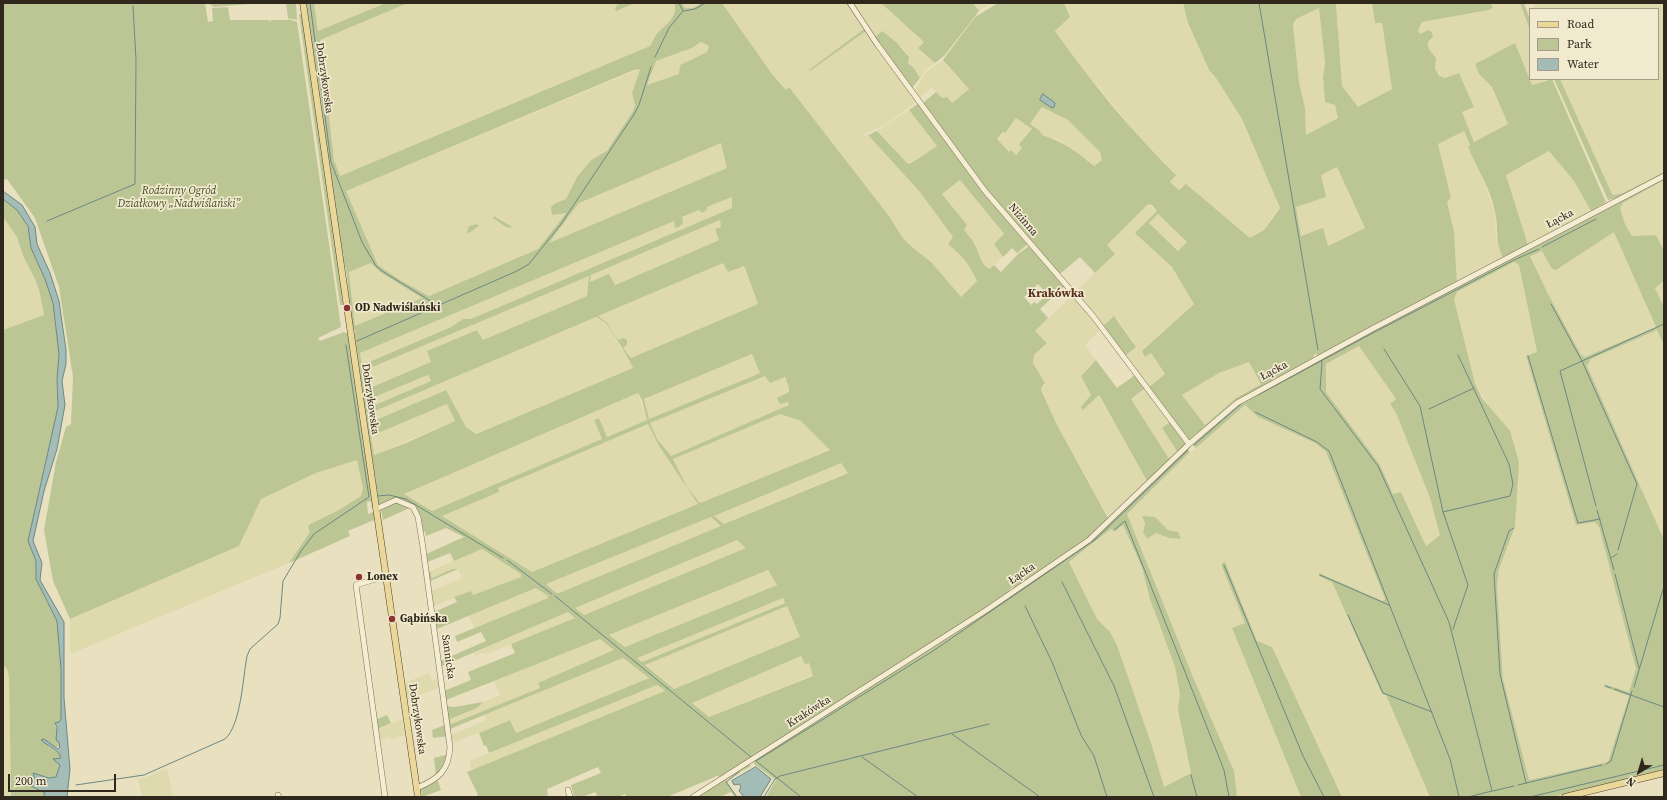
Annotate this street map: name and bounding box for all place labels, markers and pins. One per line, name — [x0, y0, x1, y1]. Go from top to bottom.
place label: OD Nadwiślański — [355, 301, 440, 315]
marker: OD Nadwiślański — [342, 303, 352, 313]
place label: Lonex — [367, 570, 398, 584]
marker: Lonex — [354, 572, 364, 582]
place label: Gąbińska — [400, 612, 447, 626]
marker: Gąbińska — [387, 614, 397, 624]

